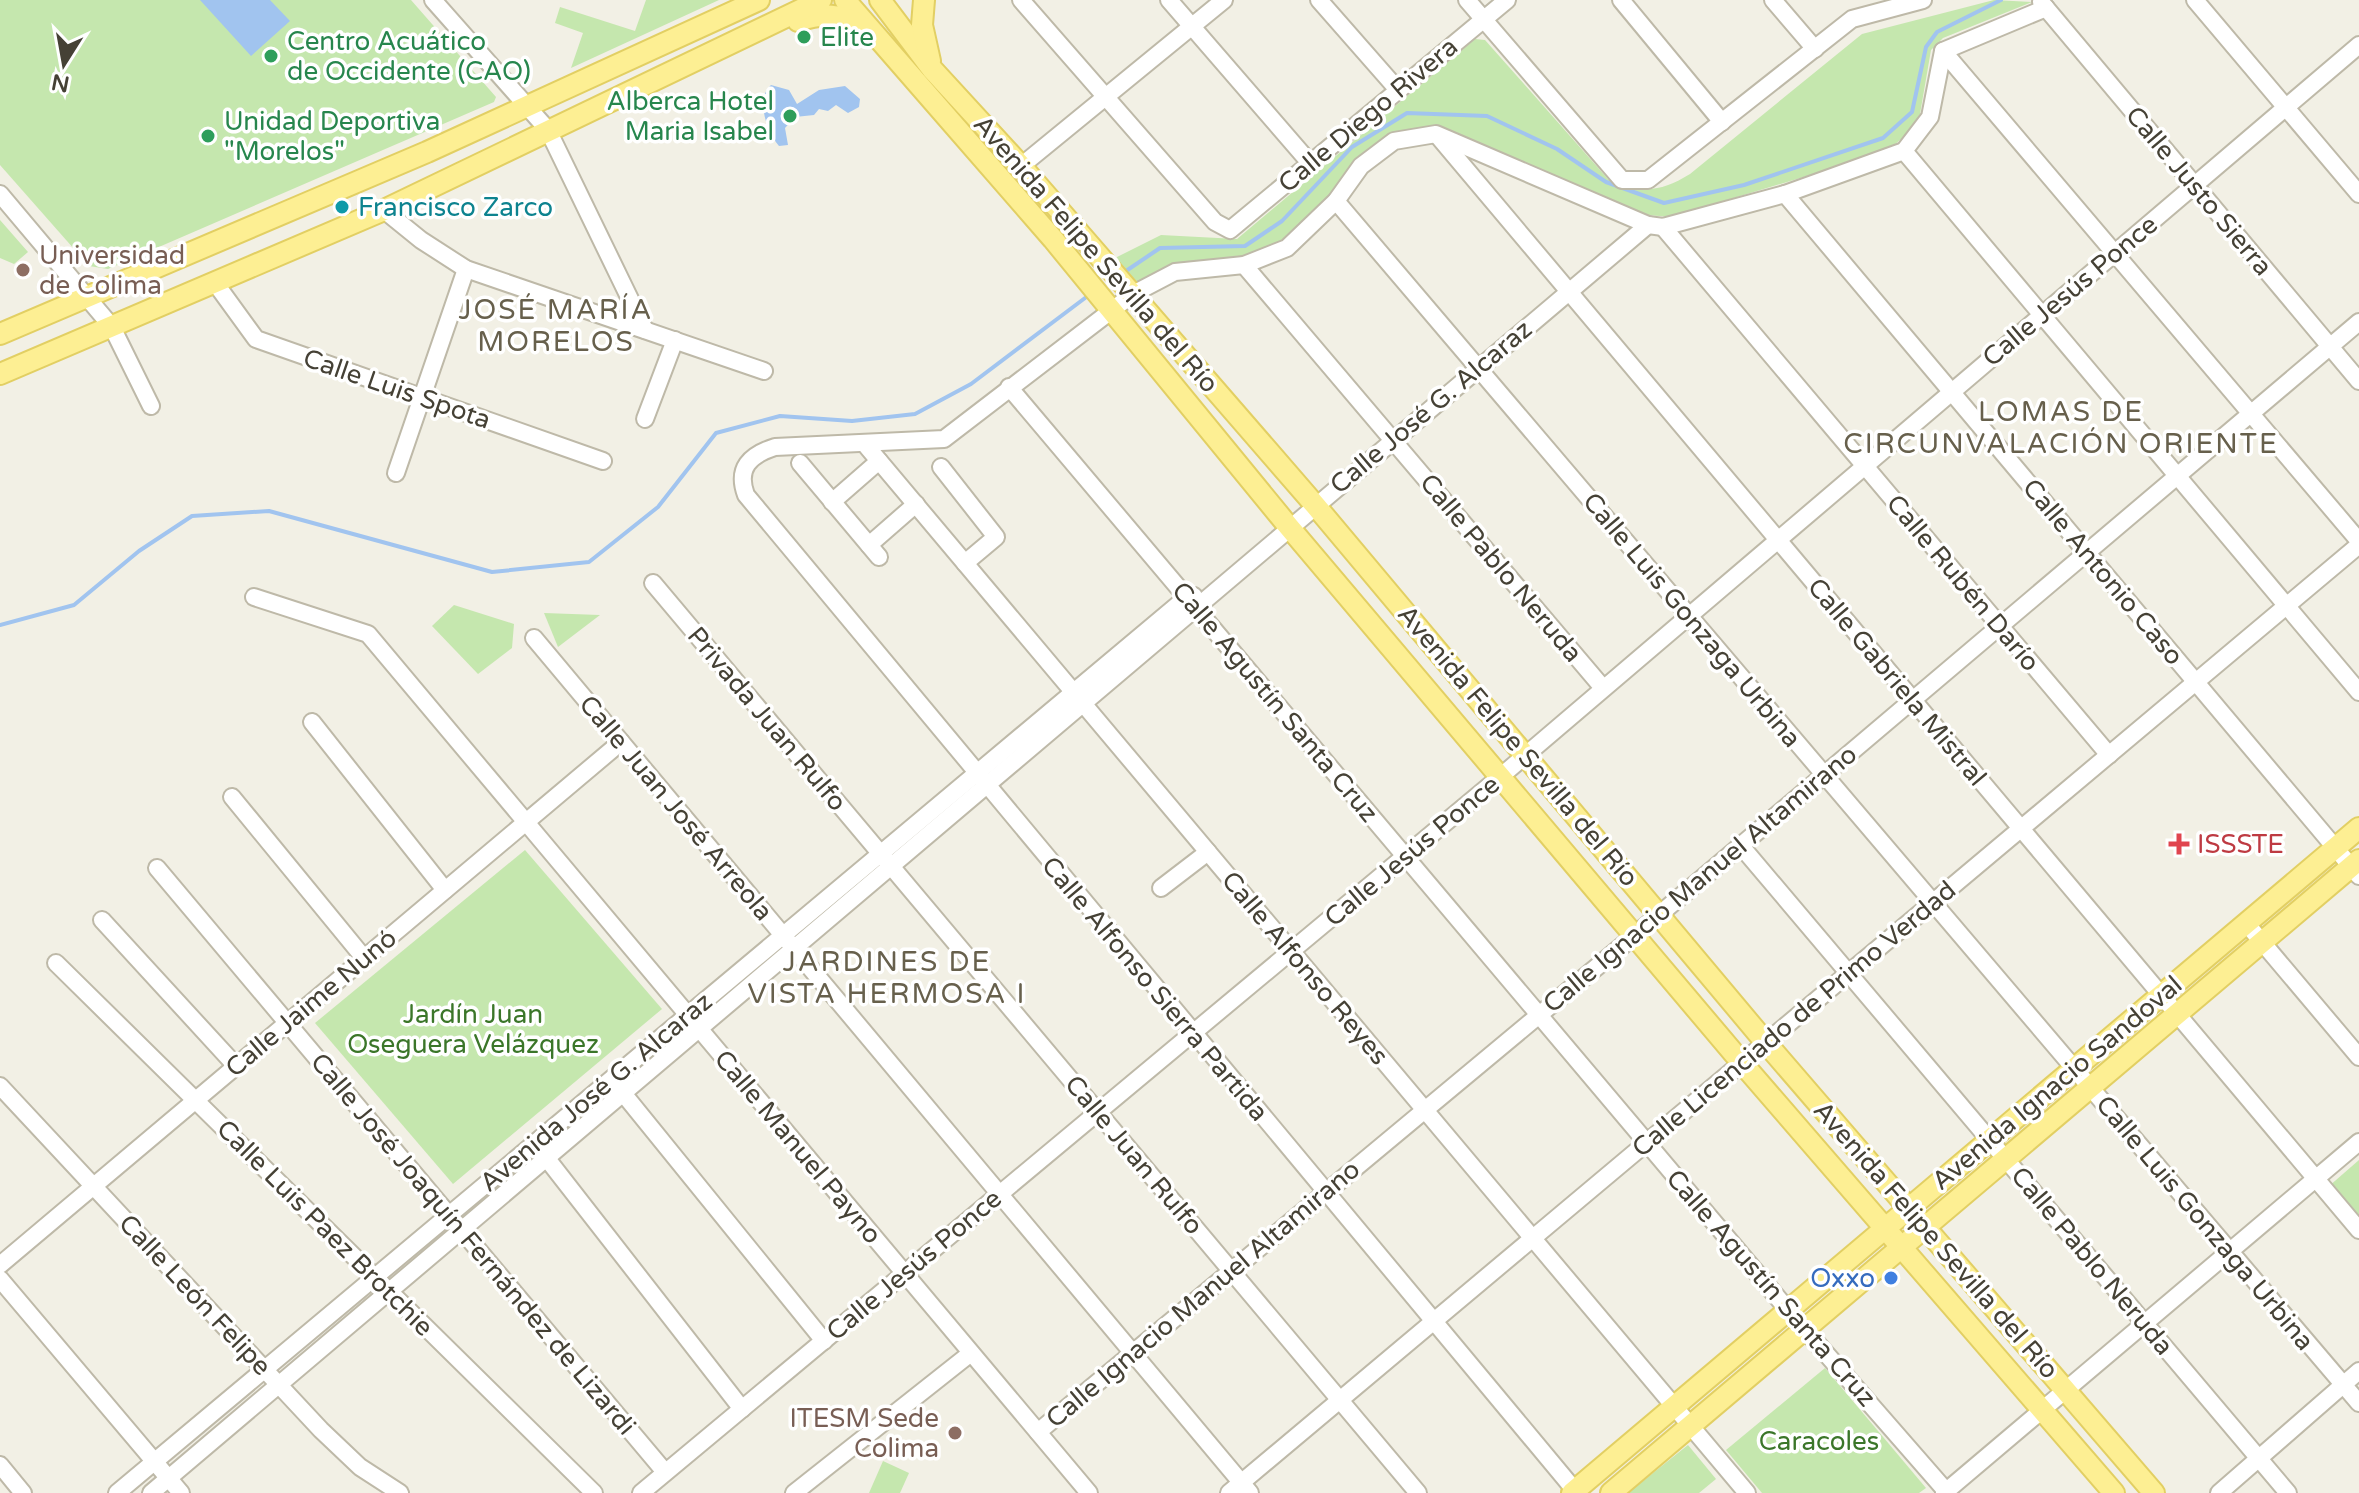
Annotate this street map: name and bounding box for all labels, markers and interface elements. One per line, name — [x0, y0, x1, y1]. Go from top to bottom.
place label: Elite — [820, 22, 874, 53]
north arrow — [24, 24, 104, 104]
place label: Centro Acuático de Occidente (CAO) — [287, 26, 531, 87]
marker: Elite — [795, 28, 813, 46]
street label: Calle Diego Rivera — [1272, 31, 1464, 199]
marker: Centro Acuático de Occidente (CAO) — [262, 47, 280, 65]
text: N — [49, 68, 72, 97]
place label: Alberca Hotel Maria Isabel — [606, 86, 774, 147]
street label: Calle Justo Sierra — [2119, 100, 2279, 282]
place label: Unidad Deportiva "Morelos" — [224, 106, 440, 167]
marker: Alberca Hotel Maria Isabel — [781, 107, 799, 125]
street label: Avenida Felipe Sevilla del Río — [967, 109, 1225, 399]
marker: Unidad Deportiva "Morelos" — [199, 127, 217, 145]
place label: Francisco Zarco — [358, 192, 553, 223]
marker: Francisco Zarco — [333, 198, 351, 216]
street label: Calle Jesús Ponce — [1976, 209, 2164, 373]
place label: Universidad de Colima — [39, 240, 185, 301]
marker: Universidad de Colima — [14, 261, 32, 279]
district label: JOSÉ MARÍA MORELOS — [459, 293, 653, 359]
street label: Calle José G. Alcaraz — [1324, 314, 1538, 500]
street label: Calle Luis Spota — [299, 342, 495, 436]
district label: LOMAS DE CIRCUNVALACIÓN ORIENTE — [1843, 395, 2279, 461]
street label: Calle Pablo Neruda — [1413, 468, 1589, 668]
street label: Calle Antonio Caso — [2016, 473, 2190, 671]
street label: Calle Luis Gonzaga Urbina — [1576, 486, 1808, 754]
street label: Calle Rubén Darío — [1880, 488, 2046, 678]
street label: Calle Gabriela Mistral — [1801, 572, 1993, 792]
street label: Calle Agustín Santa Cruz — [1165, 576, 1385, 828]
street label: Avenida Felipe Sevilla del Río — [1391, 599, 1645, 893]
street label: Privada Juan Rulfo — [681, 621, 853, 817]
street label: Calle Juan José Arreola — [573, 689, 779, 927]
street label: Calle Ignacio Manuel Altamirano — [1537, 739, 1863, 1019]
street label: Calle Jesús Ponce — [1318, 769, 1506, 933]
place label: ISSSTE — [2197, 829, 2284, 860]
marker: ISSSTE — [2168, 833, 2190, 855]
street label: Calle Alfonso Sierra Partida — [1035, 850, 1275, 1128]
street label: Calle Alfonso Reyes — [1215, 865, 1395, 1071]
street label: Calle Licenciado de Primo Verdad — [1626, 874, 1962, 1164]
street label: Calle Jaime Nunó — [219, 922, 403, 1084]
district label: JARDINES DE VISTA HERMOSA I — [747, 945, 1027, 1011]
street label: Avenida Ignacio Sandoval — [1926, 969, 2188, 1197]
street label: Avenida José G. Alcaraz — [474, 986, 718, 1198]
park label: Jardín Juan Oseguera Velázquez — [347, 999, 599, 1060]
street label: Calle Manuel Payno — [708, 1044, 888, 1250]
street label: Calle José Joaquín Fernández de Lizardi — [304, 1047, 642, 1441]
street label: Calle Juan Rulfo — [1058, 1069, 1210, 1241]
street label: Calle Luis Gonzaga Urbina — [2089, 1089, 2321, 1357]
street label: Avenida Felipe Sevilla del Río — [1807, 1095, 2065, 1385]
street label: Calle Luis Paez Brotchie — [210, 1113, 440, 1343]
street label: Calle Ignacio Manuel Altamirano — [1040, 1154, 1366, 1434]
street label: Calle Pablo Neruda — [2004, 1161, 2180, 1361]
street label: Calle Agustín Santa Cruz — [1660, 1163, 1882, 1413]
street label: Calle Jesús Ponce — [820, 1183, 1008, 1347]
street label: Calle León Felipe — [112, 1208, 278, 1382]
place label: Oxxo — [1810, 1263, 1875, 1294]
marker: Oxxo — [1882, 1269, 1900, 1287]
place label: ITESM Sede Colima — [789, 1403, 939, 1464]
marker: ITESM Sede Colima — [946, 1424, 964, 1442]
park label: Caracoles — [1759, 1426, 1879, 1457]

